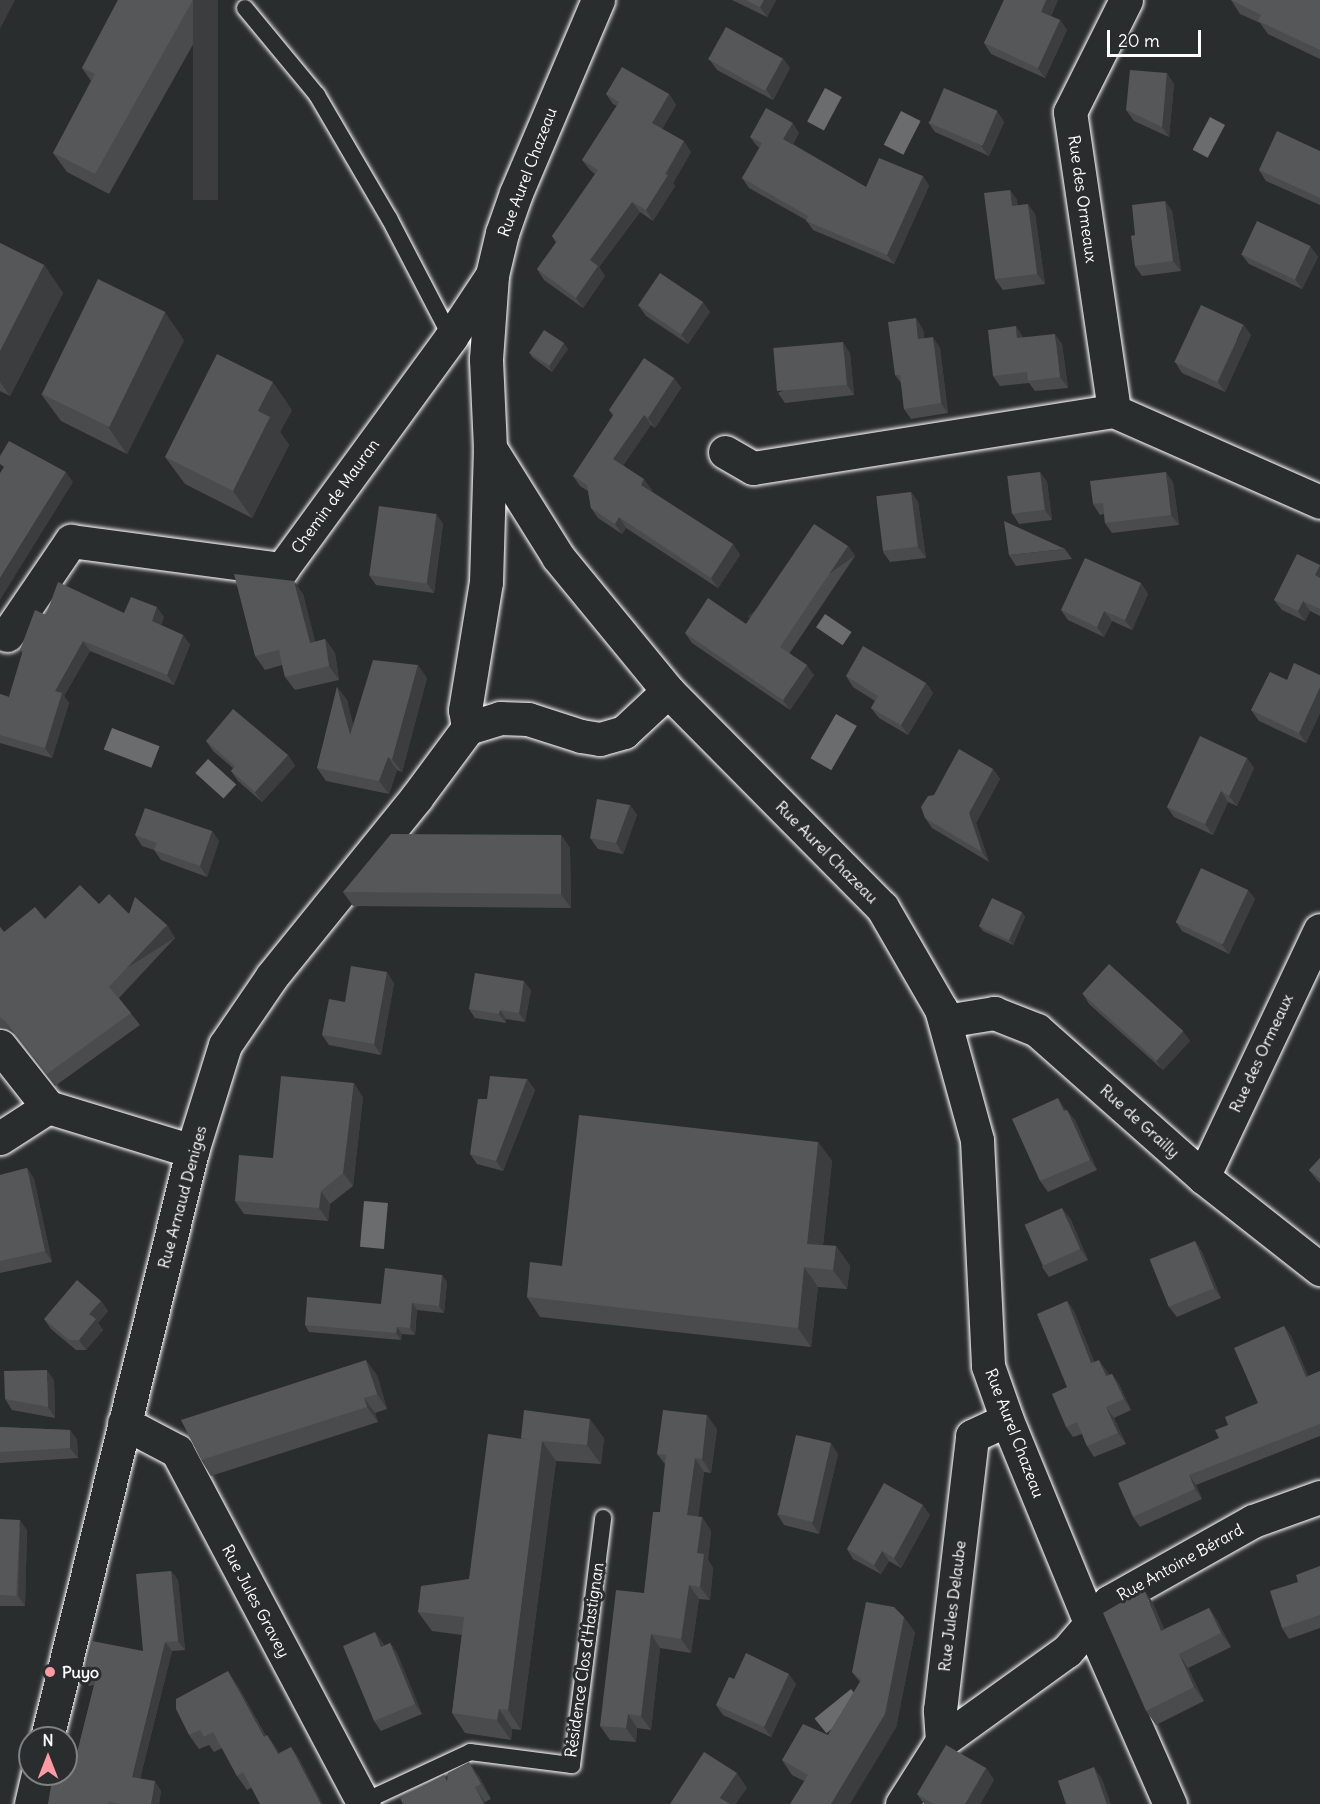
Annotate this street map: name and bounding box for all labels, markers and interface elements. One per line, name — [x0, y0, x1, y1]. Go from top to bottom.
scale bar — [1110, 18, 1204, 56]
text: 20 m — [1118, 29, 1160, 52]
street label: Rue Aurel Chazeau — [494, 105, 560, 239]
street label: Rue des Ormeaux — [1065, 134, 1101, 264]
street label: Chemin de Mauran — [287, 435, 383, 557]
street label: Rue Aurel Chazeau — [772, 797, 882, 907]
street label: Rue des Ormeaux — [1225, 991, 1297, 1115]
street label: Rue de Grailly — [1096, 1080, 1184, 1162]
street label: Rue Arnaud Deniges — [154, 1124, 210, 1270]
street label: Rue Aurel Chazeau — [982, 1366, 1048, 1500]
street label: Rue Antoine Bérard — [1114, 1519, 1246, 1605]
street label: Rue Jules Delaube — [934, 1539, 970, 1673]
street label: Rue Jules Gravey — [218, 1541, 294, 1661]
street label: Résidence Clos d'Hastignan — [561, 1561, 607, 1759]
place label: Puyo — [62, 1662, 99, 1682]
marker: Puyo — [43, 1665, 57, 1679]
north arrow — [18, 1726, 78, 1786]
text: N — [42, 1730, 54, 1750]

